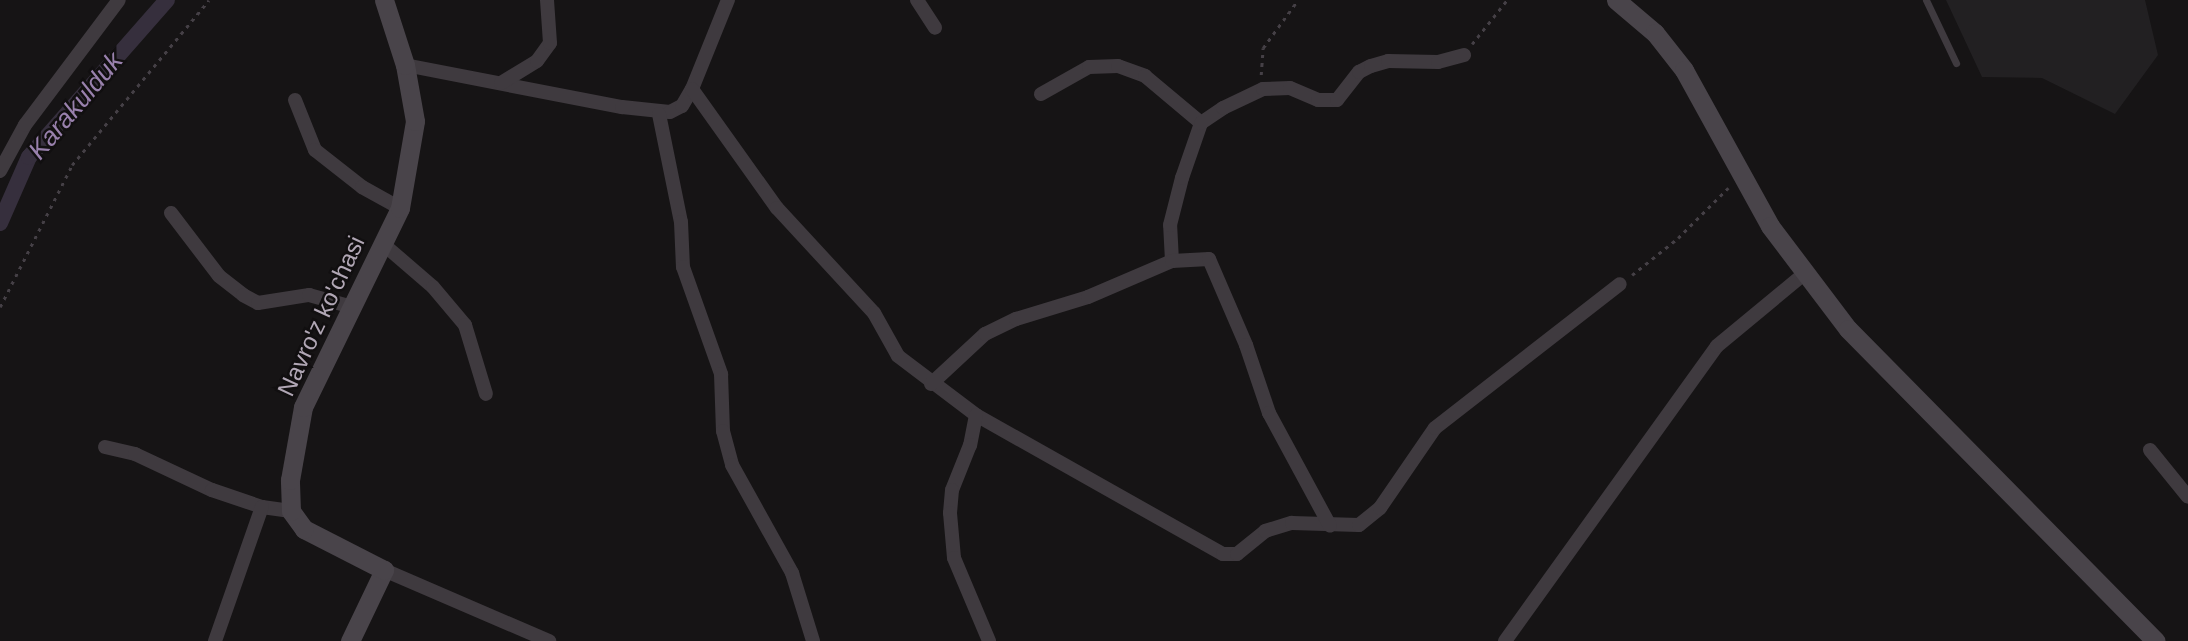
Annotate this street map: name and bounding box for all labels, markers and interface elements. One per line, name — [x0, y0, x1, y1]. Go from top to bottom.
water label: Karakulduk — [22, 46, 130, 166]
street label: Navro'z ko'chasi — [271, 231, 371, 401]

